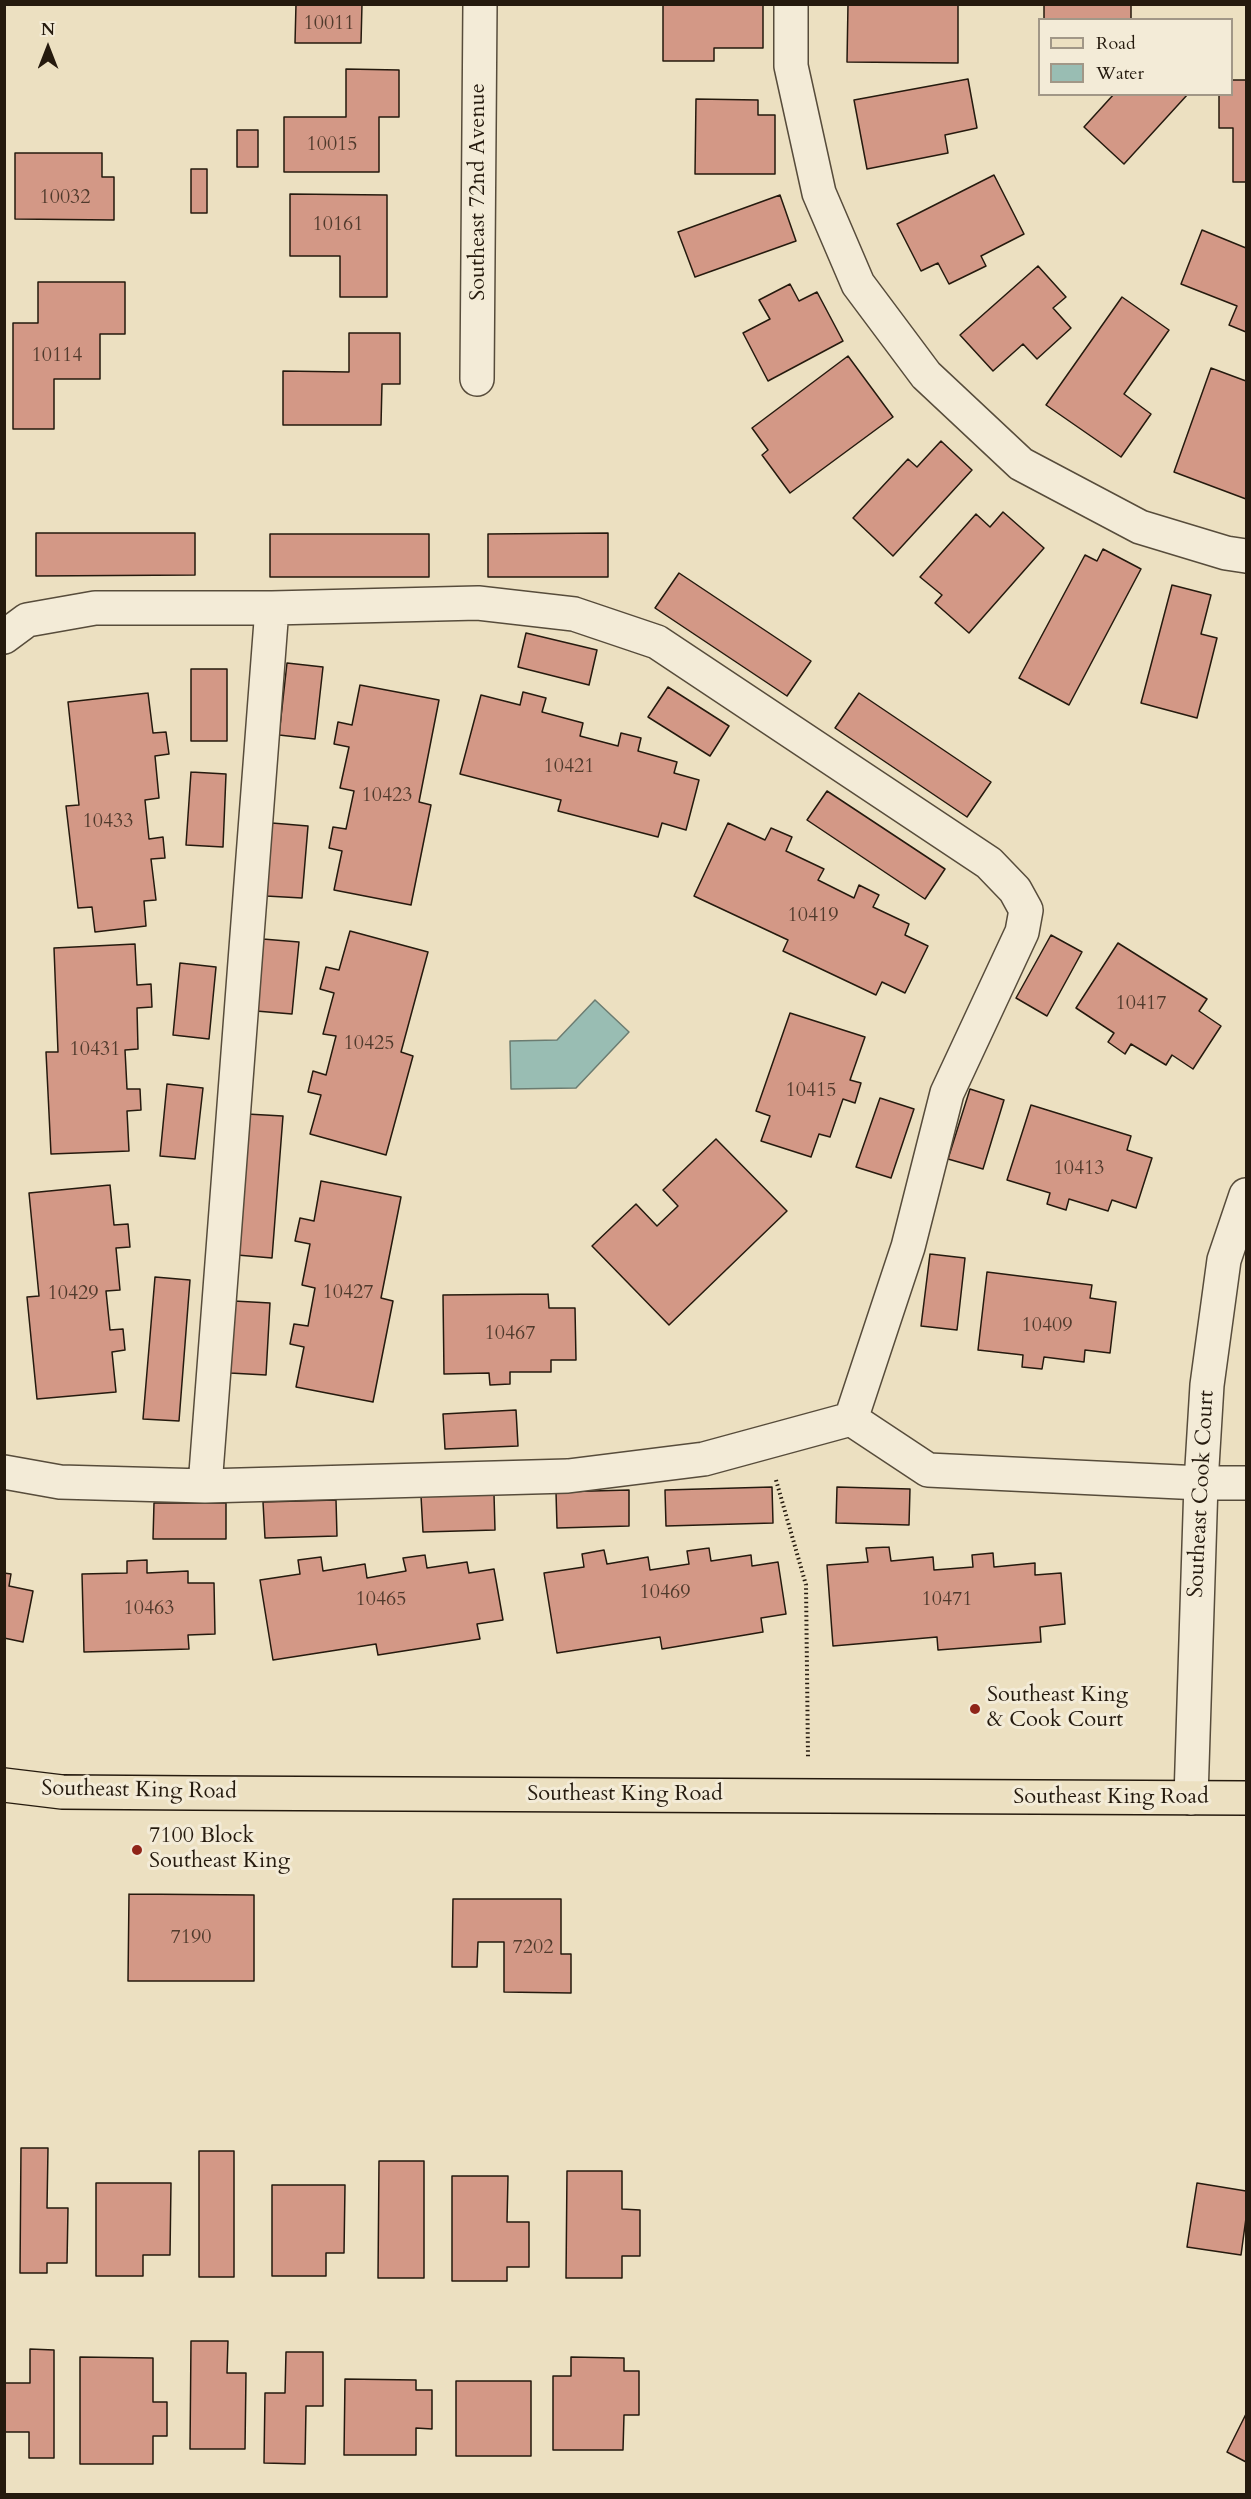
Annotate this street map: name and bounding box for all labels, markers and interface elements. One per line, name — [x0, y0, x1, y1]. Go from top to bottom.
house number: 10011 — [303, 12, 355, 36]
north arrow — [18, 18, 78, 78]
legend — [1038, 18, 1233, 96]
text: N — [41, 19, 55, 41]
text: Road — [1096, 31, 1136, 56]
text: Water — [1096, 61, 1144, 86]
street label: Southeast 72nd Avenue — [466, 83, 492, 301]
house number: 10015 — [306, 133, 358, 157]
house number: 10032 — [39, 186, 91, 210]
house number: 10161 — [312, 213, 364, 237]
house number: 10114 — [31, 344, 83, 368]
house number: 10421 — [543, 755, 595, 779]
house number: 10423 — [361, 784, 413, 808]
house number: 10433 — [82, 810, 134, 834]
house number: 10419 — [787, 904, 839, 928]
house number: 10417 — [1115, 992, 1167, 1016]
house number: 10425 — [343, 1032, 395, 1056]
house number: 10431 — [69, 1038, 121, 1062]
house number: 10415 — [785, 1079, 837, 1103]
house number: 10413 — [1053, 1157, 1105, 1181]
house number: 10427 — [322, 1281, 374, 1305]
house number: 10429 — [47, 1282, 99, 1306]
house number: 10409 — [1021, 1314, 1073, 1338]
house number: 10467 — [484, 1322, 536, 1346]
street label: Southeast Cook Court — [1183, 1390, 1221, 1598]
house number: 10469 — [639, 1581, 691, 1605]
house number: 10465 — [355, 1588, 407, 1612]
house number: 10471 — [921, 1588, 973, 1612]
house number: 10463 — [123, 1597, 175, 1621]
place label: Southeast King & Cook Court — [987, 1683, 1128, 1735]
marker: Southeast King & Cook Court — [968, 1702, 982, 1716]
street label: Southeast King Road — [41, 1776, 237, 1806]
street label: Southeast King Road — [527, 1782, 723, 1808]
street label: Southeast King Road — [1013, 1785, 1209, 1811]
place label: 7100 Block Southeast King — [149, 1824, 290, 1876]
marker: 7100 Block Southeast King — [130, 1843, 144, 1857]
house number: 7190 — [171, 1926, 211, 1950]
house number: 7202 — [513, 1936, 553, 1960]

